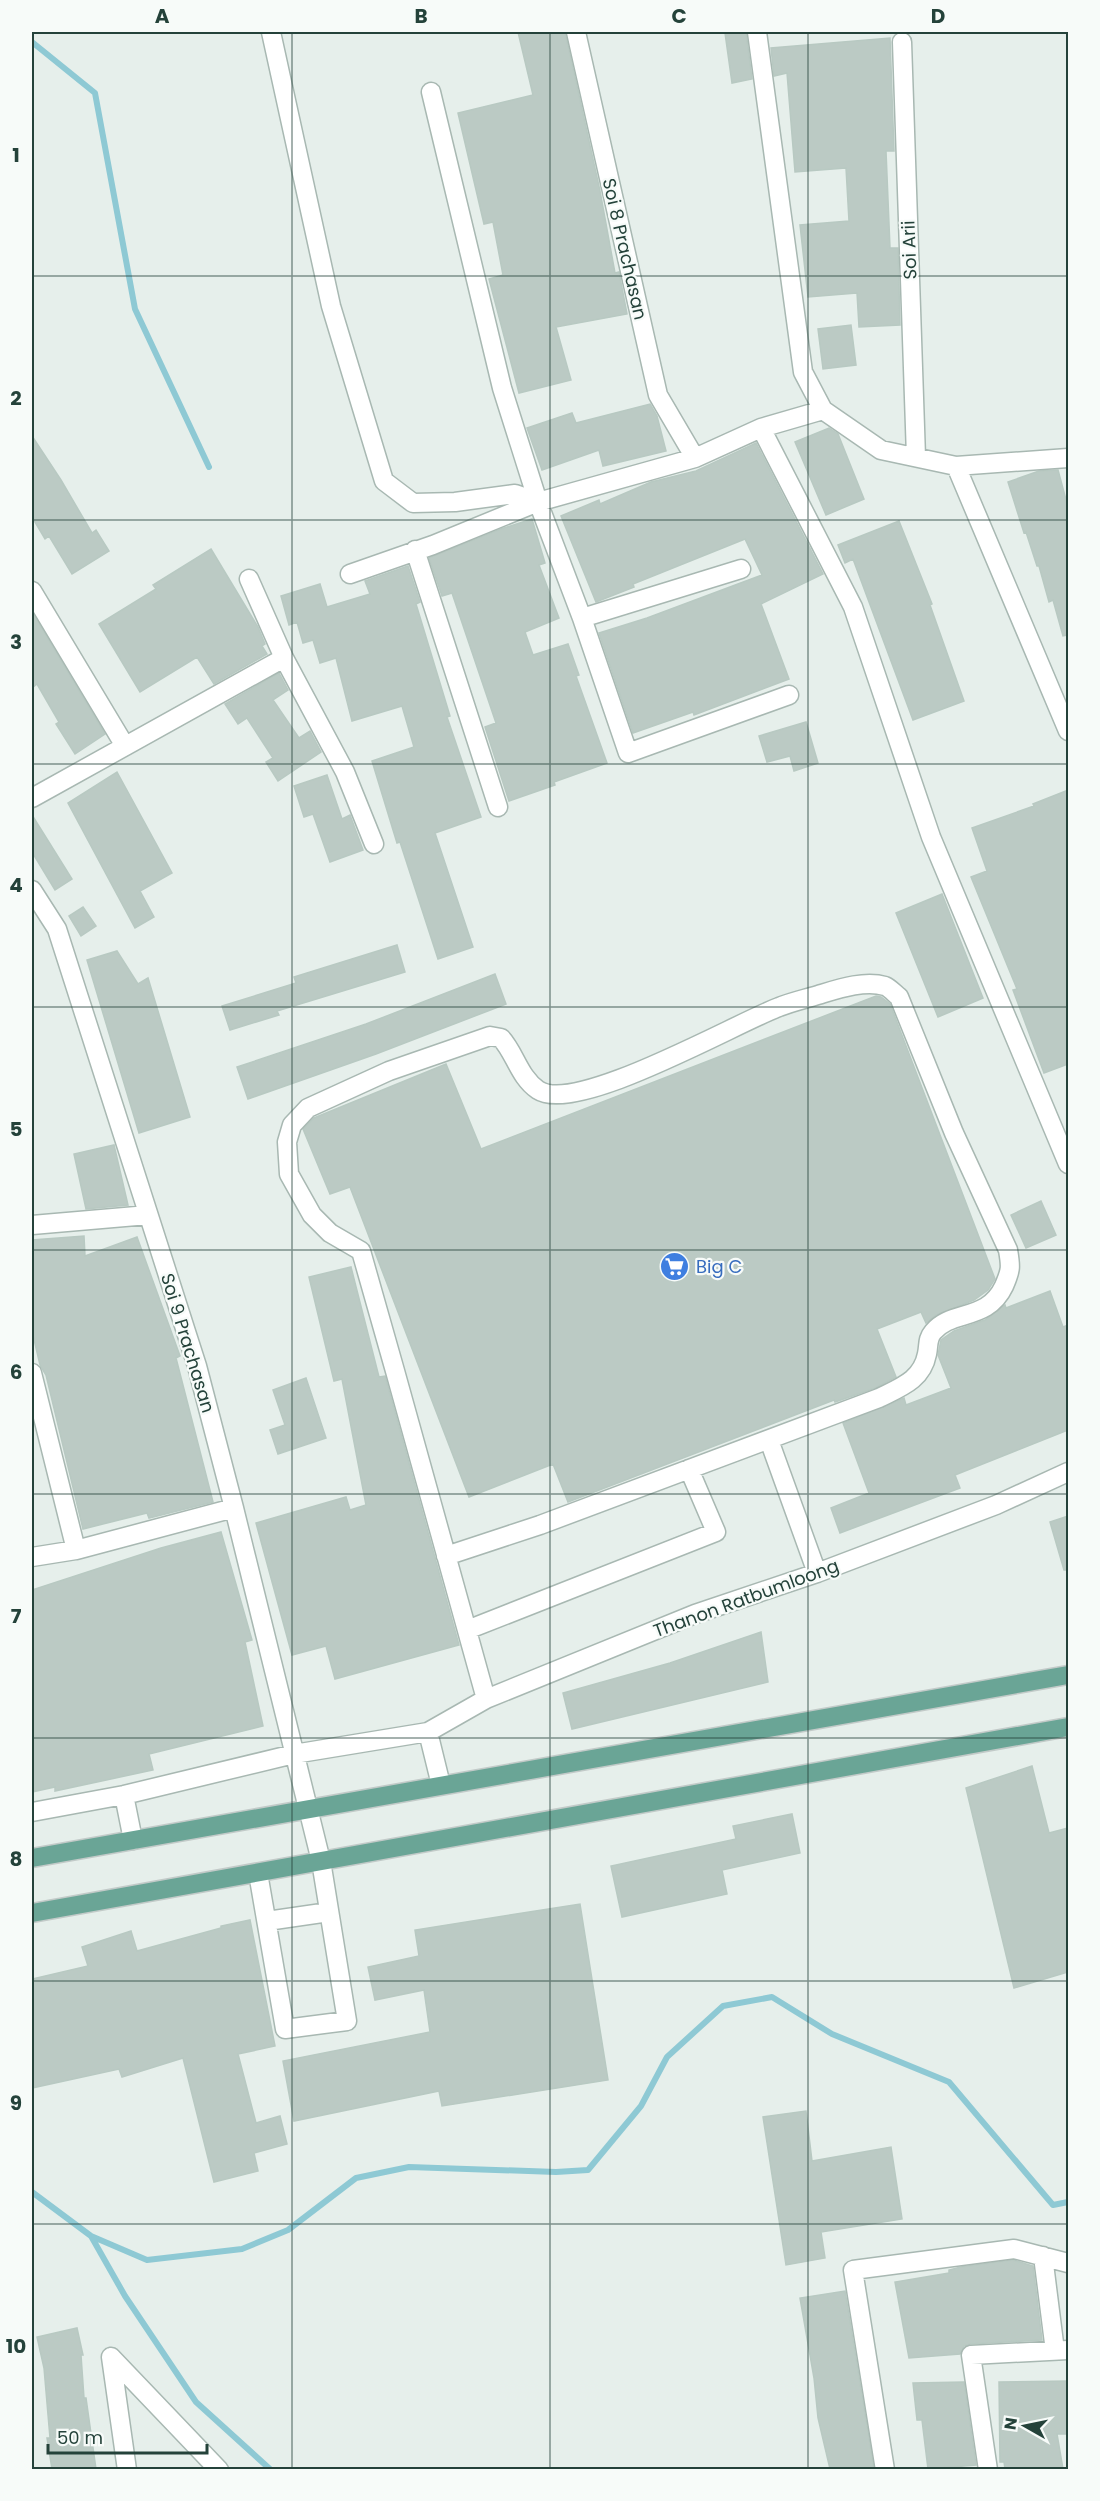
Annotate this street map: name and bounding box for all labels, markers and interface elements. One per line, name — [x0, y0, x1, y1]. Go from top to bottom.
text: A — [155, 2, 170, 30]
text: B — [414, 2, 428, 30]
text: C — [671, 2, 687, 30]
text: D — [931, 2, 945, 30]
text: 1 — [12, 141, 20, 169]
street label: Soi 8 Prachasan — [597, 176, 653, 322]
street label: Soi Arii — [895, 220, 923, 280]
text: 2 — [10, 384, 22, 412]
text: 3 — [10, 628, 22, 656]
text: 4 — [9, 871, 23, 899]
text: 5 — [10, 1115, 23, 1143]
supermarket icon: Big C — [659, 1250, 691, 1282]
place label: Big C — [696, 1254, 742, 1279]
street label: Soi 9 Prachasan — [155, 1270, 221, 1416]
text: 6 — [10, 1358, 22, 1386]
street label: Thanon Ratbumloong — [650, 1553, 842, 1643]
text: 7 — [11, 1602, 22, 1630]
text: 8 — [10, 1845, 22, 1873]
text: 9 — [10, 2089, 22, 2117]
text: 10 — [6, 2332, 26, 2360]
north arrow — [995, 2396, 1055, 2456]
text: N — [998, 2416, 1023, 2431]
scale bar — [48, 2417, 207, 2455]
text: 50 m — [57, 2425, 103, 2450]

